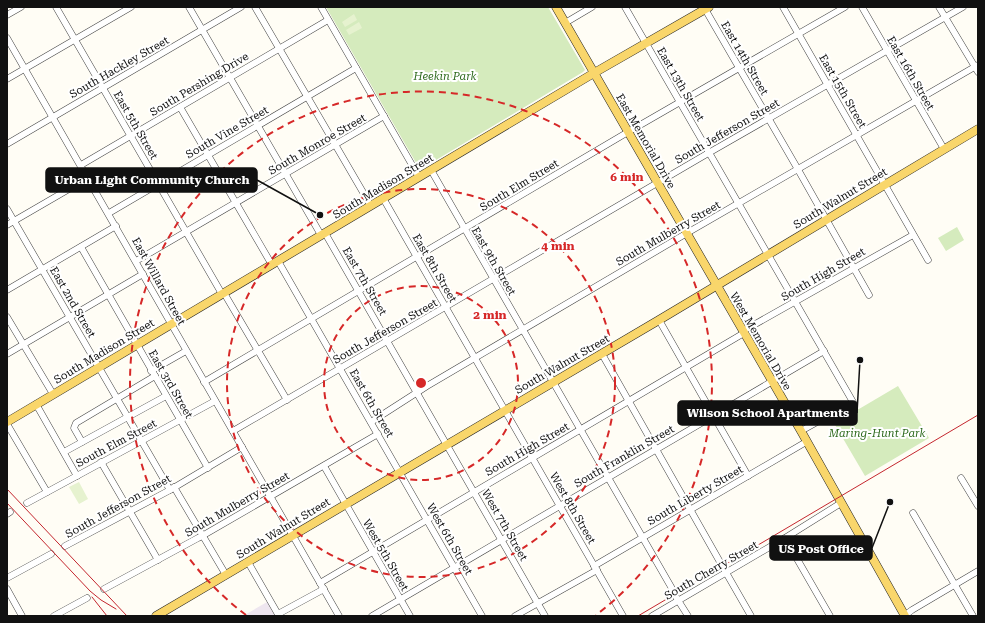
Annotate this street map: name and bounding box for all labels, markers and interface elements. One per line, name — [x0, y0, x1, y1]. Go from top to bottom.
street label: East 14th Street — [718, 19, 771, 97]
street label: South Hackley Street — [67, 34, 171, 101]
street label: East 16th Street — [884, 34, 937, 112]
street label: East 13th Street — [654, 45, 707, 123]
street label: South Pershing Drive — [148, 50, 251, 119]
street label: East 15th Street — [816, 52, 869, 130]
park label: Heekin Park — [413, 70, 477, 83]
street label: East 5th Street — [111, 89, 160, 162]
street label: East Memorial Drive — [613, 92, 678, 191]
street label: South Jefferson Street — [673, 96, 782, 167]
street label: South Vine Street — [184, 103, 271, 161]
street label: South Monroe Street — [266, 111, 368, 178]
street label: South Madison Street — [331, 151, 436, 222]
street label: South Elm Street — [478, 157, 561, 214]
street label: South Walnut Street — [791, 165, 889, 232]
callout: Urban Light Community Church — [46, 168, 257, 192]
text: 6 min — [610, 170, 644, 184]
text: Urban Light Community Church — [55, 173, 249, 187]
street label: South Mulberry Street — [614, 198, 723, 269]
street label: East 9th Street — [469, 225, 518, 298]
street label: East 8th Street — [410, 232, 459, 305]
street label: East Willard Street — [129, 235, 188, 327]
text: 4 min — [541, 239, 575, 253]
street label: East 7th Street — [340, 245, 389, 318]
street label: South High Street — [779, 245, 868, 304]
street label: East 2nd Street — [47, 264, 98, 340]
street label: West Memorial Drive — [727, 290, 794, 393]
street label: South Jefferson Street — [331, 296, 440, 367]
text: 2 min — [473, 308, 507, 322]
street label: South Madison Street — [52, 316, 157, 387]
street label: South Walnut Street — [513, 332, 612, 397]
street label: East 3rd Street — [146, 348, 195, 421]
street label: East 6th Street — [347, 367, 396, 440]
centre of rings — [414, 376, 428, 390]
callout: Wilson School Apartments — [678, 401, 857, 425]
text: Wilson School Apartments — [687, 406, 849, 420]
street label: South Elm Street — [74, 417, 159, 470]
street label: South High Street — [483, 420, 572, 479]
street label: South Franklin Street — [572, 422, 677, 490]
park label: Maring-Hunt Park — [828, 427, 925, 440]
street label: South Liberty Street — [645, 463, 745, 528]
street label: South Mulberry Street — [183, 469, 292, 540]
street label: West 8th Street — [547, 470, 598, 546]
street label: South Jefferson Street — [63, 472, 173, 541]
street label: West 7th Street — [479, 487, 530, 563]
street label: South Walnut Street — [234, 495, 332, 562]
street label: West 6th Street — [424, 501, 475, 577]
street label: West 5th Street — [360, 517, 411, 593]
callout: US Post Office — [770, 536, 872, 560]
street label: South Cherry Street — [662, 538, 760, 603]
text: US Post Office — [778, 542, 864, 556]

